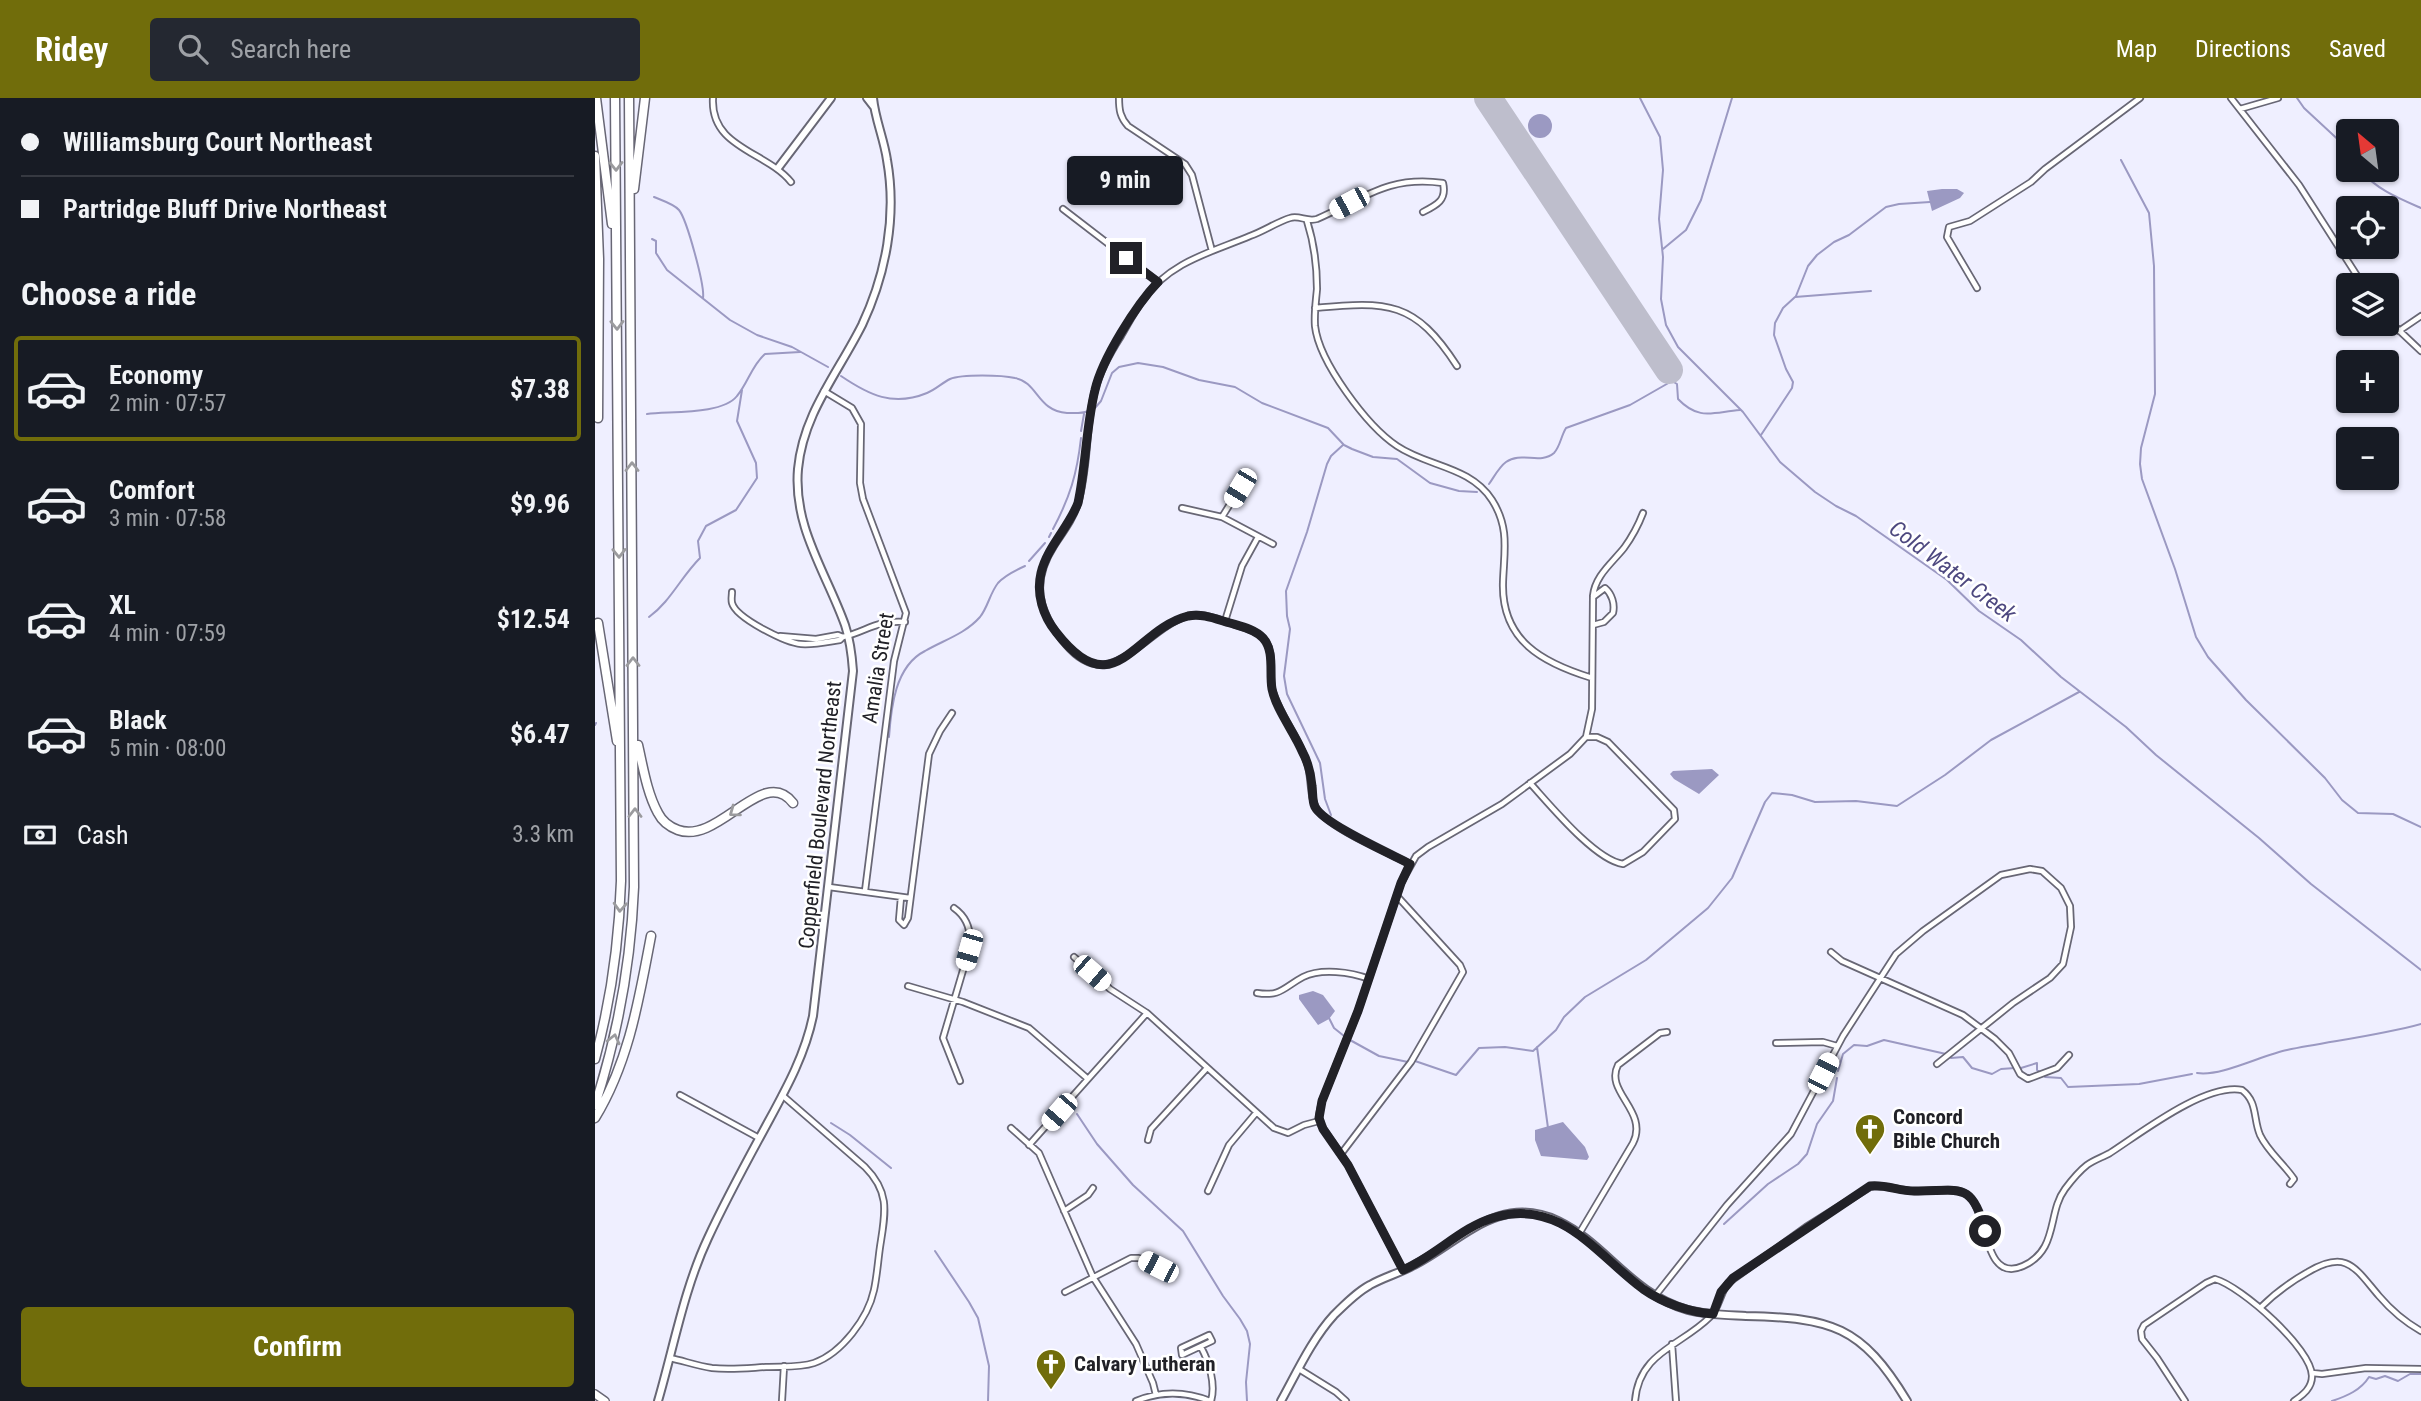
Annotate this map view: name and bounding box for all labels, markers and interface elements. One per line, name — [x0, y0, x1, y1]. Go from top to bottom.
search box — [150, 18, 640, 81]
text: Ridey — [35, 30, 108, 69]
icon: search — [174, 30, 212, 68]
text: Search here — [230, 34, 351, 64]
text: Map — [2116, 35, 2157, 63]
text: Directions — [2195, 35, 2291, 63]
text: Saved — [2329, 35, 2386, 63]
north arrow — [2336, 119, 2399, 182]
map controls — [2336, 119, 2399, 490]
text: Williamsburg Court Northeast — [63, 127, 372, 157]
callout: 9 min — [1068, 156, 1184, 206]
one-way arrow — [608, 161, 624, 172]
text: 9 min — [1099, 167, 1151, 194]
car — [1326, 184, 1373, 222]
text: Partridge Bluff Drive Northeast — [63, 194, 387, 224]
button: locate — [2336, 196, 2399, 259]
route end — [1110, 242, 1142, 274]
button: layers — [2336, 273, 2399, 336]
text: Choose a ride — [21, 275, 196, 313]
one-way arrow — [609, 321, 625, 331]
button: + — [2336, 350, 2399, 413]
icon: car — [25, 357, 88, 420]
text: Economy — [109, 360, 203, 390]
text: $7.38 — [510, 374, 570, 404]
text: 2 min · 07:57 — [109, 390, 226, 417]
button: − — [2336, 427, 2399, 490]
one-way arrow — [624, 461, 640, 471]
car — [1221, 465, 1260, 511]
icon: car — [25, 472, 88, 535]
text: Comfort — [109, 475, 195, 505]
text: $9.96 — [510, 489, 570, 519]
text: 3 min · 07:58 — [109, 505, 226, 532]
water label: Cold Water Creek — [1884, 515, 2022, 628]
one-way arrow — [611, 548, 627, 559]
icon: car — [25, 587, 88, 650]
text: XL — [109, 590, 136, 620]
text: $12.54 — [497, 604, 570, 634]
street label: Amalia Street — [857, 611, 899, 725]
text: 4 min · 07:59 — [109, 620, 226, 647]
one-way arrow — [625, 657, 641, 667]
street label: Copperfield Boulevard Northeast — [794, 680, 846, 950]
icon: car — [25, 702, 88, 765]
text: Black — [109, 705, 167, 735]
text: $6.47 — [510, 719, 570, 749]
text: 5 min · 08:00 — [109, 735, 226, 762]
one-way arrow — [729, 804, 742, 816]
one-way arrow — [627, 807, 642, 818]
icon: cash — [21, 816, 59, 854]
text: Cash — [77, 820, 129, 850]
text: 3.3 km — [512, 821, 574, 848]
one-way arrow — [613, 902, 628, 913]
car — [954, 927, 985, 973]
car — [1070, 951, 1115, 995]
one-way arrow — [606, 1033, 620, 1045]
car — [1805, 1050, 1842, 1096]
car — [1038, 1089, 1081, 1135]
place label: Concord Bible Church — [1893, 1105, 2000, 1153]
church icon: Concord Bible Church — [1853, 1112, 1887, 1156]
route start — [1969, 1215, 2001, 1247]
car — [1135, 1248, 1182, 1286]
button: Confirm — [21, 1307, 574, 1387]
church icon: Calvary Lutheran — [1034, 1347, 1068, 1391]
place label: Calvary Lutheran — [1074, 1352, 1216, 1376]

